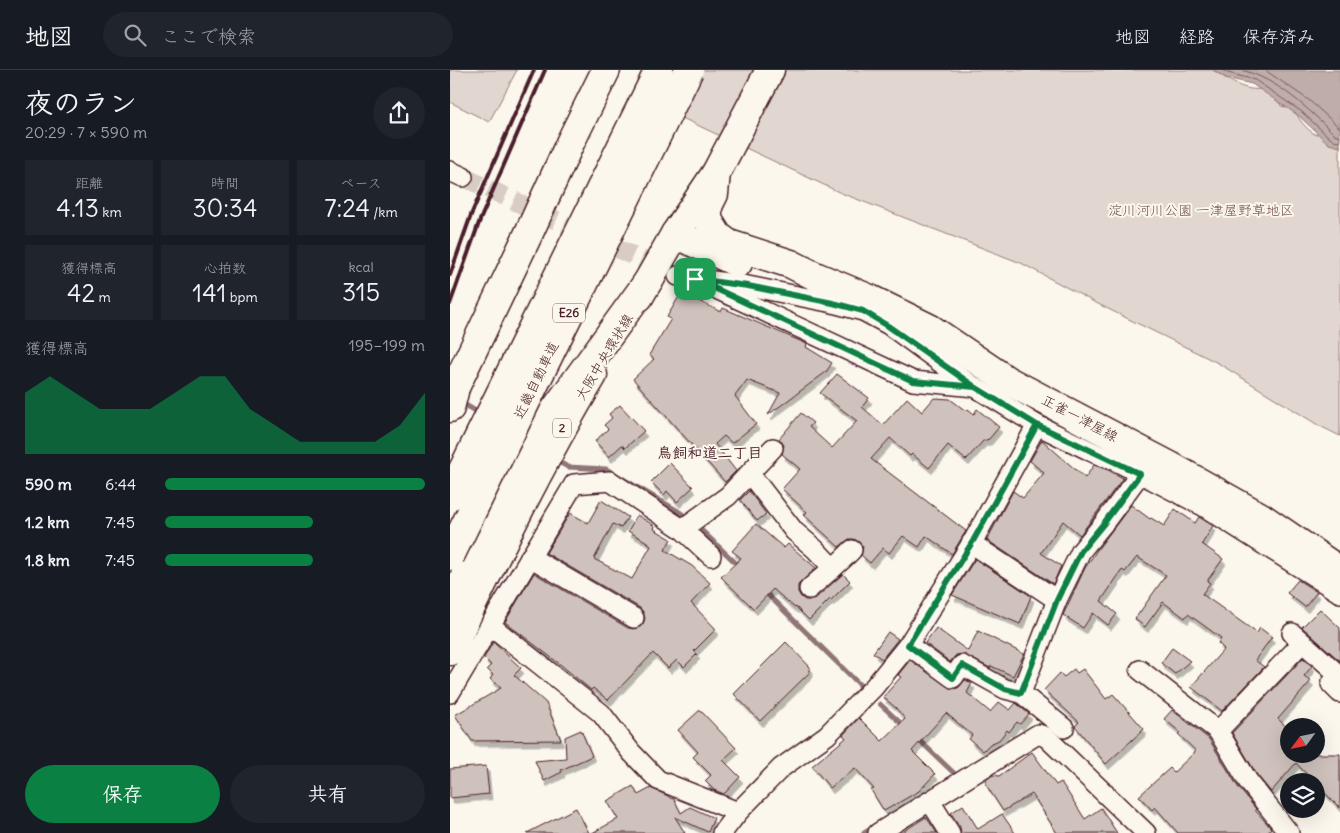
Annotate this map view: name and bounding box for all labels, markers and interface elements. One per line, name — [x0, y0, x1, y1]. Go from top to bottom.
search box — [103, 12, 453, 57]
text: 地図 — [25, 21, 73, 51]
icon: search — [121, 21, 149, 49]
text: ここで検索 — [161, 24, 256, 48]
text: 地図 — [1115, 25, 1151, 48]
text: 経路 — [1179, 25, 1215, 48]
text: 保存済み — [1243, 25, 1315, 48]
text: 夜のラン — [25, 85, 137, 121]
button: share — [373, 87, 425, 139]
text: 20:29 · 7 × 590 m — [25, 122, 147, 142]
text: 距離 — [75, 174, 103, 192]
text: 時間 — [211, 174, 239, 192]
text: ペース — [340, 174, 382, 192]
text: 4.13 — [56, 192, 99, 224]
text: 30:34 — [193, 192, 257, 224]
text: 7:24 — [324, 192, 370, 224]
park label: 淀川河川公園 一津屋野草地区 — [1108, 201, 1294, 219]
text: km — [99, 203, 122, 221]
text: /km — [370, 203, 398, 221]
text: kcal — [348, 258, 374, 276]
pin — [674, 258, 716, 300]
text: 獲得標高 — [61, 259, 117, 277]
text: 心拍数 — [204, 259, 246, 277]
icon: arrive — [681, 265, 709, 293]
text: 315 — [342, 276, 380, 308]
text: 42 — [67, 277, 95, 309]
text: 141 — [192, 277, 226, 309]
text: m — [95, 288, 111, 306]
text: bpm — [226, 288, 258, 306]
road number: E26 — [553, 304, 585, 322]
street label: 大阪中央環状線 — [571, 310, 637, 404]
text: 195–199 m — [349, 335, 425, 355]
text: 獲得標高 — [25, 338, 89, 358]
street label: 近畿自動車道 — [509, 338, 563, 422]
street label: 正雀一津屋線 — [1039, 390, 1121, 446]
road number: 2 — [553, 418, 571, 438]
district label: 鳥飼和道二丁目 — [657, 443, 763, 462]
text: 590 m — [25, 474, 72, 494]
text: 6:44 — [105, 474, 136, 494]
text: 1.2 km — [25, 512, 69, 532]
text: 7:45 — [105, 512, 135, 532]
text: 1.8 km — [25, 550, 70, 570]
text: 7:45 — [105, 550, 135, 570]
north arrow — [1280, 718, 1325, 762]
map controls — [1280, 718, 1325, 818]
button: 保存 — [25, 765, 220, 823]
button: 共有 — [230, 765, 425, 823]
button: layers — [1280, 773, 1325, 818]

